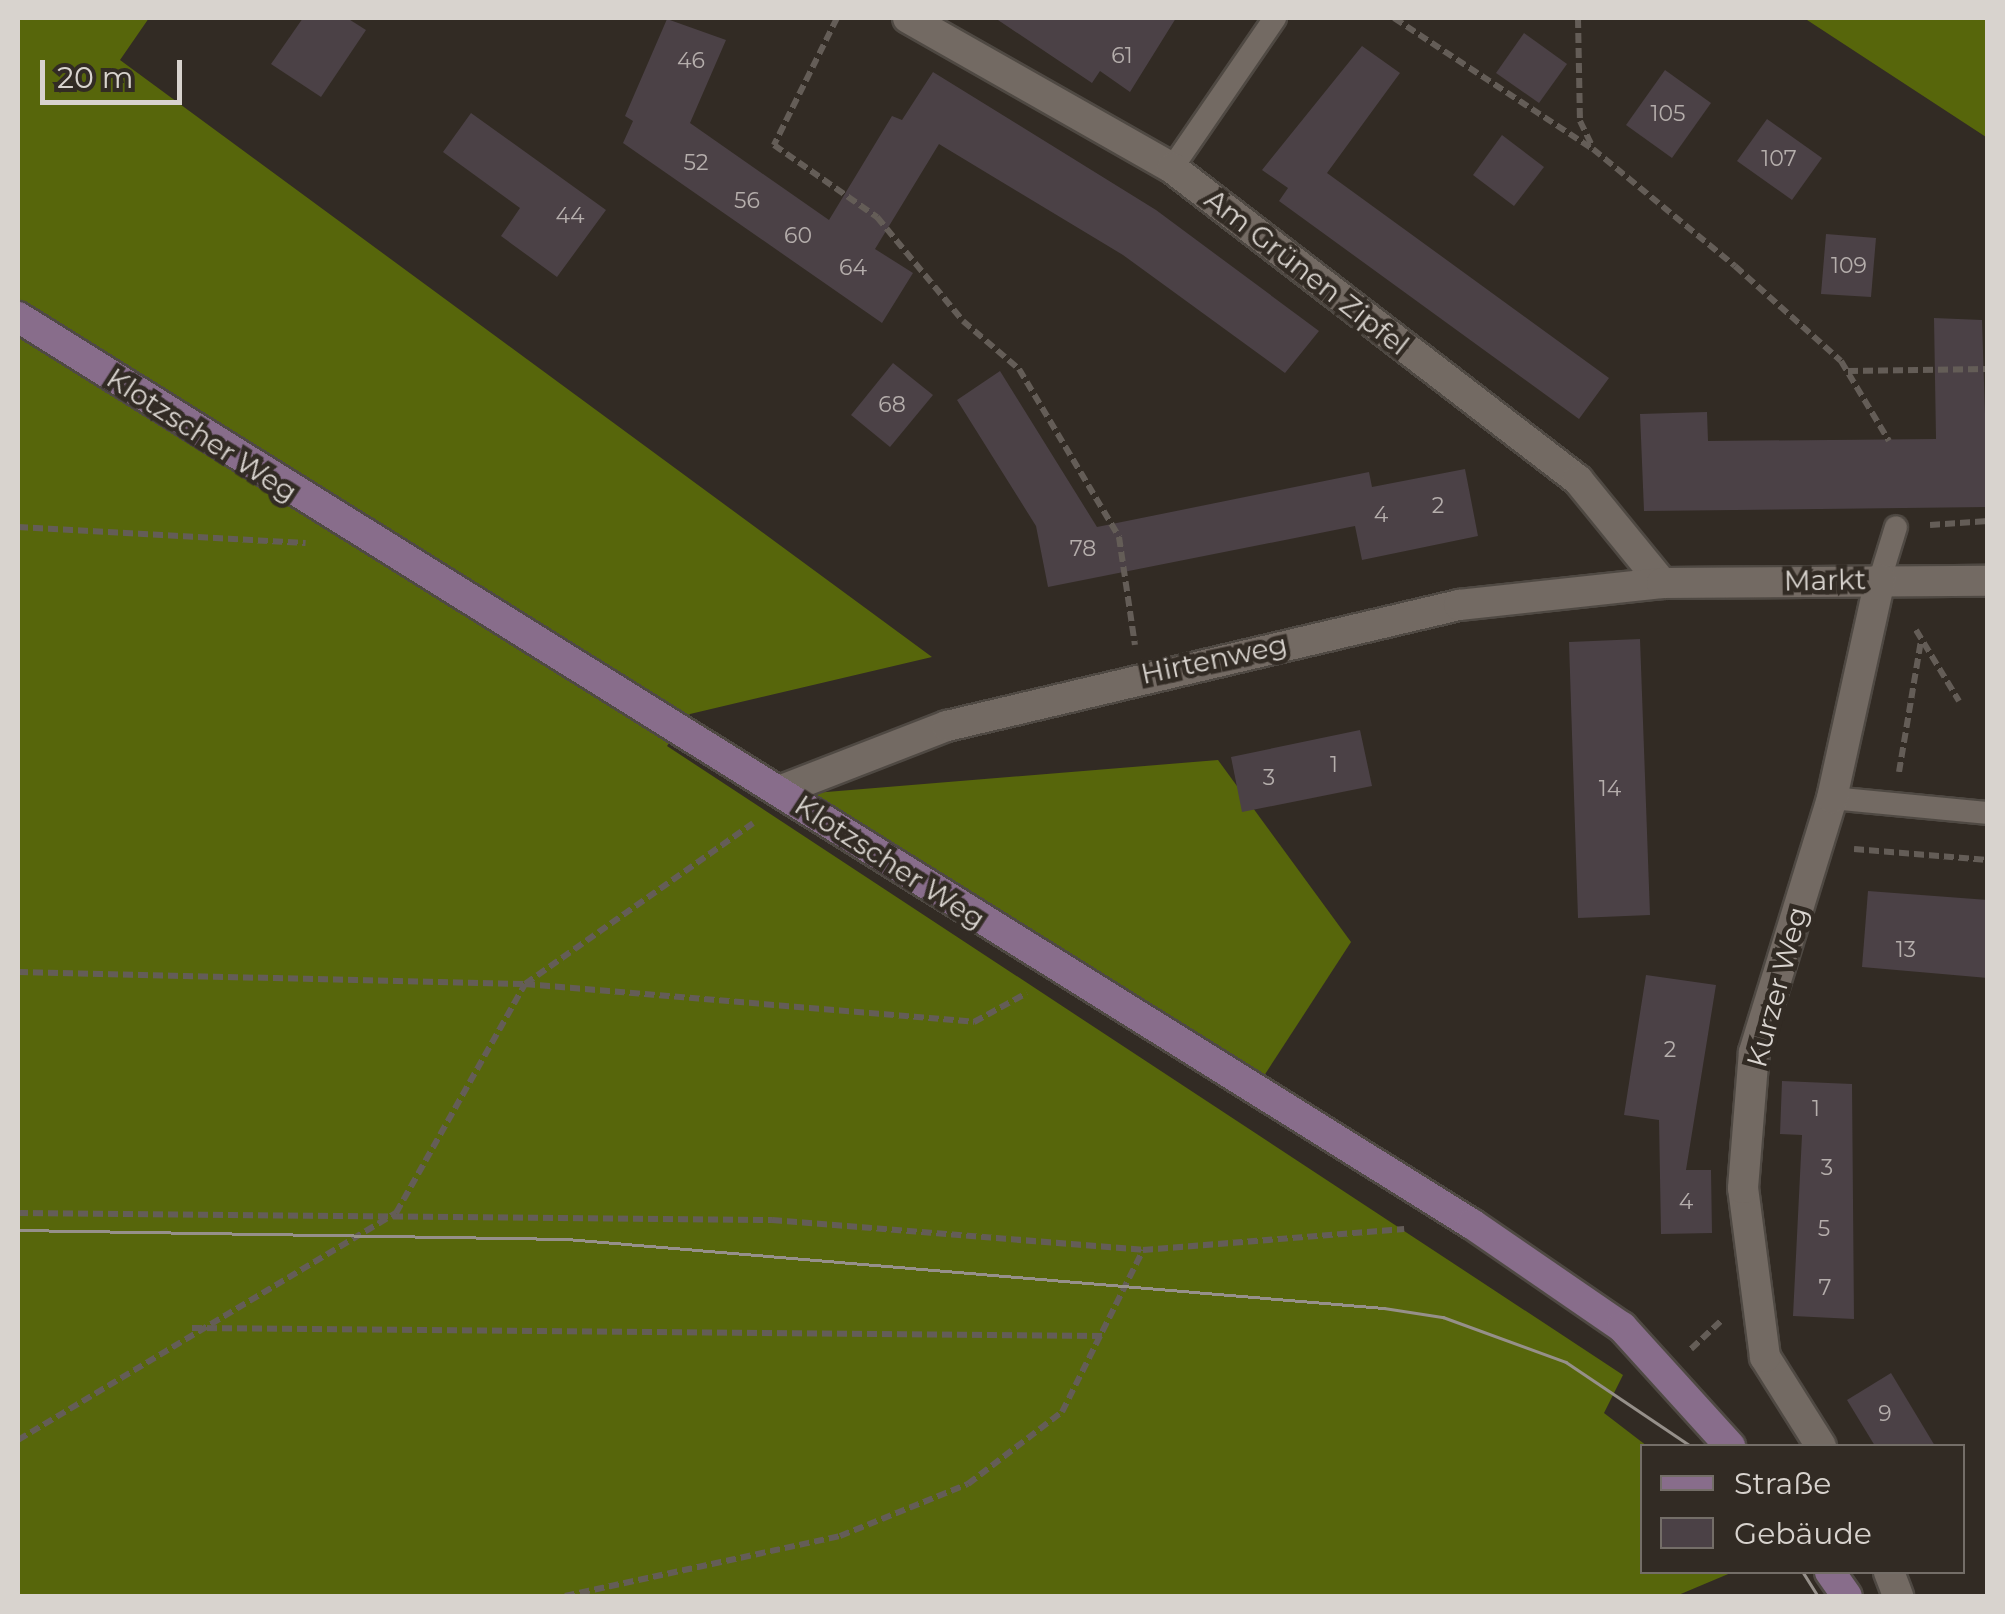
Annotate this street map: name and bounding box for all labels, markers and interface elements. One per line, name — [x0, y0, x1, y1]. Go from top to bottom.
scale bar — [45, 40, 188, 102]
house number: 61 — [1111, 43, 1133, 69]
house number: 46 — [677, 48, 705, 74]
text: 20 m — [57, 59, 134, 96]
house number: 105 — [1651, 101, 1685, 127]
house number: 107 — [1761, 146, 1797, 172]
house number: 52 — [684, 150, 708, 176]
street label: Am Grünen Zipfel — [1198, 182, 1416, 362]
house number: 56 — [734, 188, 760, 214]
house number: 44 — [555, 203, 585, 229]
house number: 60 — [784, 223, 812, 249]
house number: 109 — [1831, 253, 1867, 279]
house number: 64 — [839, 255, 867, 281]
street label: Klotzscher Weg — [101, 361, 303, 509]
house number: 68 — [878, 392, 906, 418]
house number: 2 — [1432, 493, 1444, 519]
house number: 4 — [1374, 502, 1388, 528]
house number: 78 — [1070, 536, 1096, 562]
street label: Markt — [1784, 562, 1866, 598]
street label: Hirtenweg — [1138, 627, 1290, 691]
house number: 1 — [1330, 752, 1338, 778]
house number: 3 — [1263, 765, 1275, 791]
house number: 14 — [1599, 776, 1621, 802]
street label: Klotzscher Weg — [789, 788, 991, 936]
street label: Kurzer Weg — [1739, 903, 1815, 1071]
house number: 13 — [1896, 937, 1916, 963]
house number: 2 — [1664, 1037, 1676, 1063]
house number: 1 — [1812, 1096, 1820, 1122]
house number: 3 — [1821, 1155, 1833, 1181]
house number: 4 — [1679, 1189, 1693, 1215]
house number: 5 — [1818, 1216, 1830, 1242]
house number: 7 — [1819, 1275, 1831, 1301]
house number: 9 — [1878, 1401, 1892, 1427]
legend — [1640, 1444, 1965, 1574]
text: Straße — [1734, 1465, 1831, 1502]
text: Gebäude — [1734, 1515, 1872, 1552]

